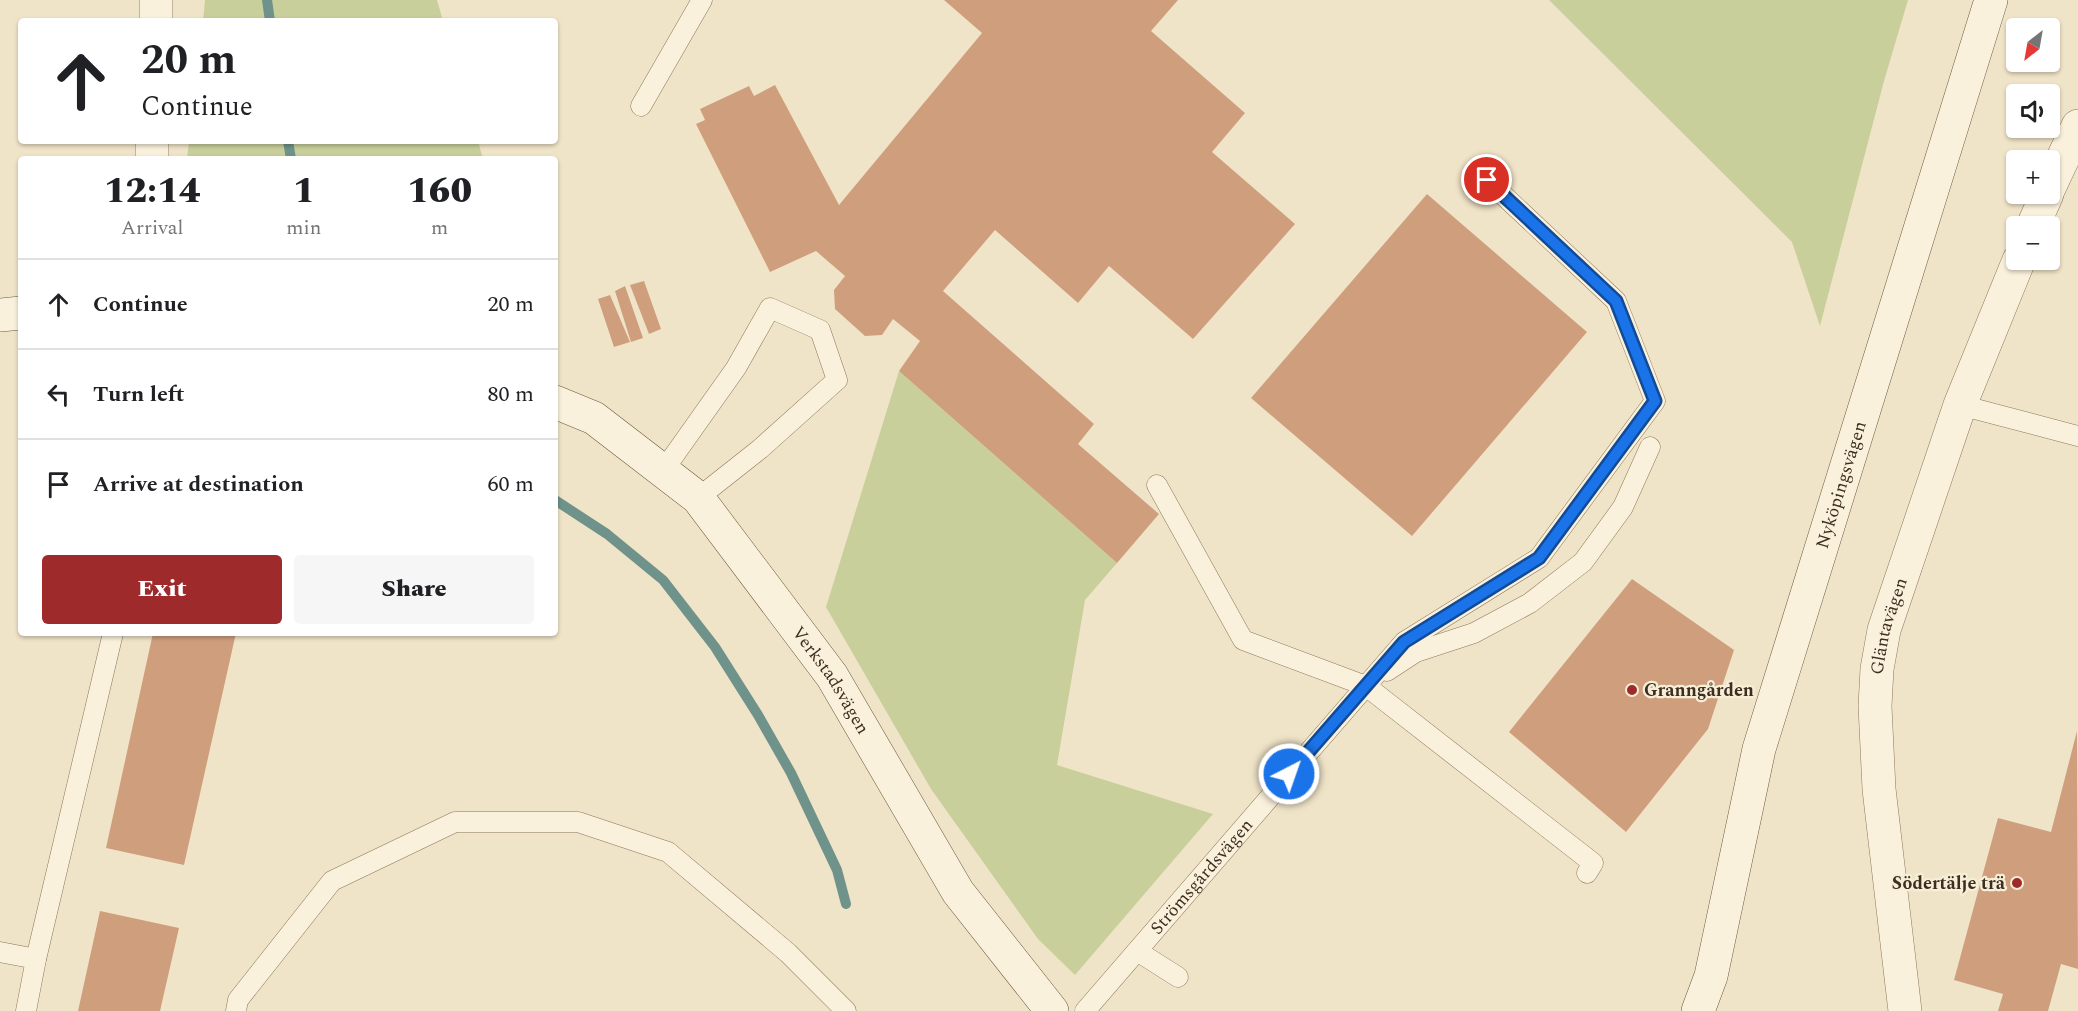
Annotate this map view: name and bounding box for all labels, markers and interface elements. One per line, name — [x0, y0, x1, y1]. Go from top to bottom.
north arrow — [2006, 18, 2060, 72]
map controls — [2006, 18, 2060, 270]
text: 20 m — [141, 29, 236, 92]
icon: ahead — [42, 42, 120, 120]
button: sound — [2006, 84, 2060, 138]
text: Continue — [141, 86, 253, 128]
button: + — [2006, 150, 2060, 204]
pin — [1461, 154, 1512, 205]
icon: arrive — [1470, 163, 1503, 196]
text: 12:14 — [104, 164, 200, 219]
text: 1 — [293, 164, 315, 219]
text: 160 — [407, 164, 472, 219]
text: Arrival — [121, 213, 183, 243]
text: min — [286, 213, 321, 243]
text: m — [431, 213, 448, 243]
button: − — [2006, 216, 2060, 270]
icon: ahead — [42, 288, 75, 321]
text: Continue — [93, 288, 188, 321]
text: 20 m — [488, 288, 534, 321]
icon: left — [42, 378, 75, 411]
text: Turn left — [93, 378, 185, 411]
text: 80 m — [488, 378, 534, 411]
street label: Nyköpingsvägen — [1809, 418, 1874, 552]
icon: arrive — [42, 468, 75, 501]
text: Arrive at destination — [93, 468, 304, 501]
text: 60 m — [488, 468, 534, 501]
button: Exit — [42, 555, 282, 624]
button: Share — [294, 555, 534, 624]
street label: Gläntavägen — [1863, 574, 1915, 677]
street label: Verkstadsvägen — [785, 621, 876, 739]
place label: Granngården — [1644, 677, 1754, 704]
marker: Granngården — [1625, 683, 1639, 697]
position arrow — [1257, 742, 1321, 806]
street label: Strömsgårdsvägen — [1144, 813, 1260, 941]
place label: Södertälje trä — [1892, 870, 2006, 897]
marker: Södertälje trä — [2010, 876, 2024, 890]

